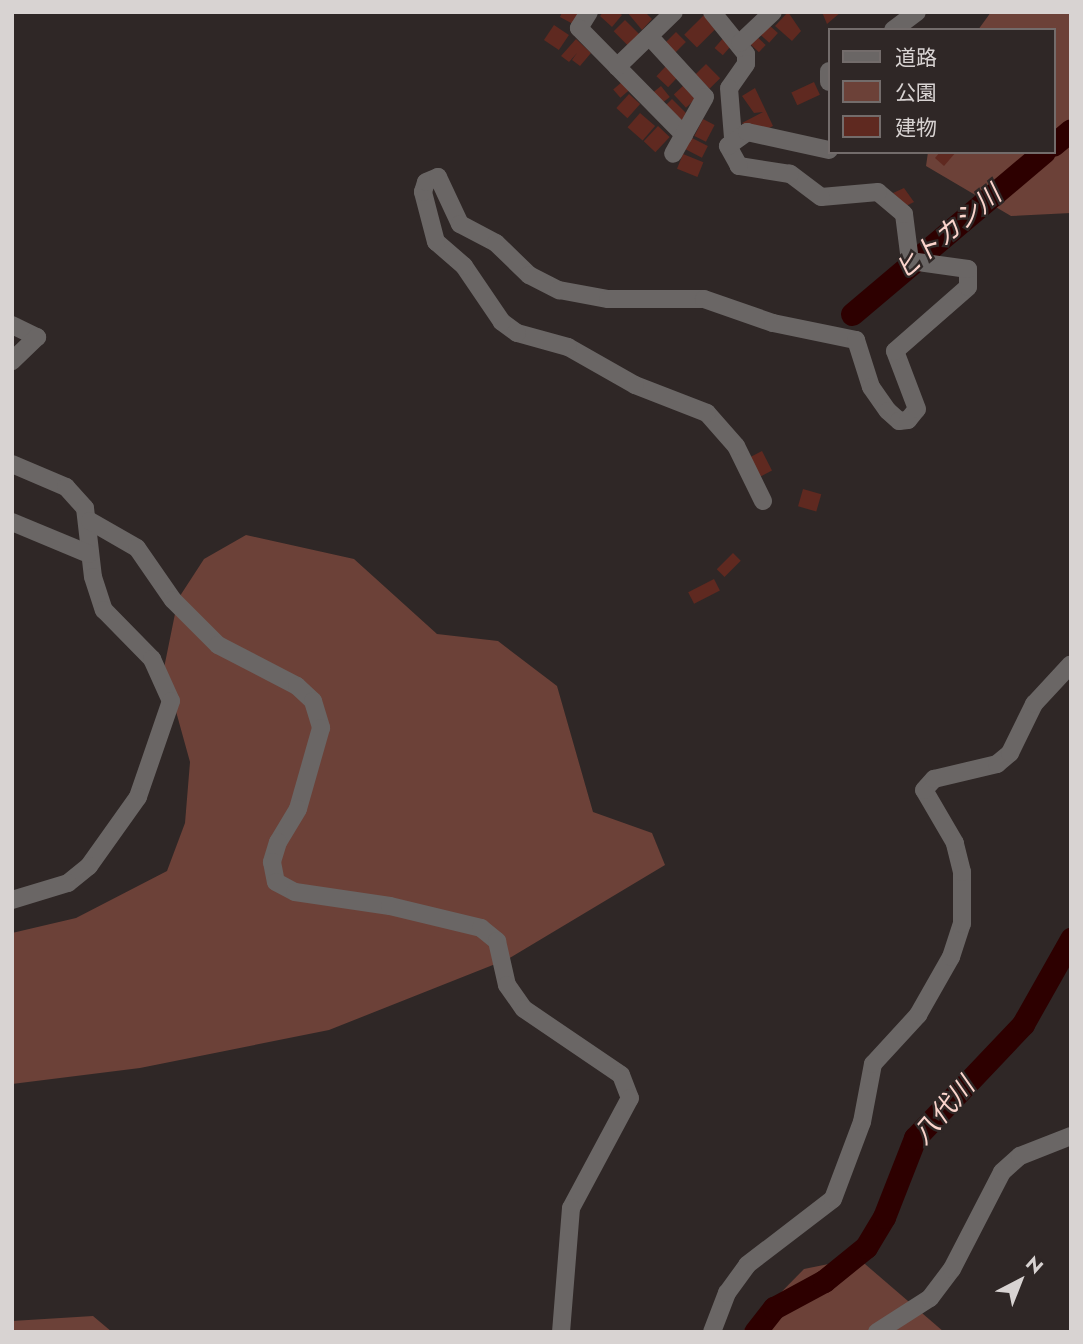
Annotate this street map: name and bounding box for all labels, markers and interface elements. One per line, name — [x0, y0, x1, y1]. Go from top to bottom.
legend — [828, 28, 1055, 154]
text: 道路 — [895, 43, 937, 73]
text: 公園 — [895, 78, 937, 108]
text: 建物 — [895, 113, 937, 143]
water label: ヒトカシ川 — [888, 179, 1008, 287]
water label: 八代川 — [907, 1071, 981, 1151]
north arrow — [985, 1246, 1055, 1316]
text: N — [1020, 1250, 1049, 1280]

